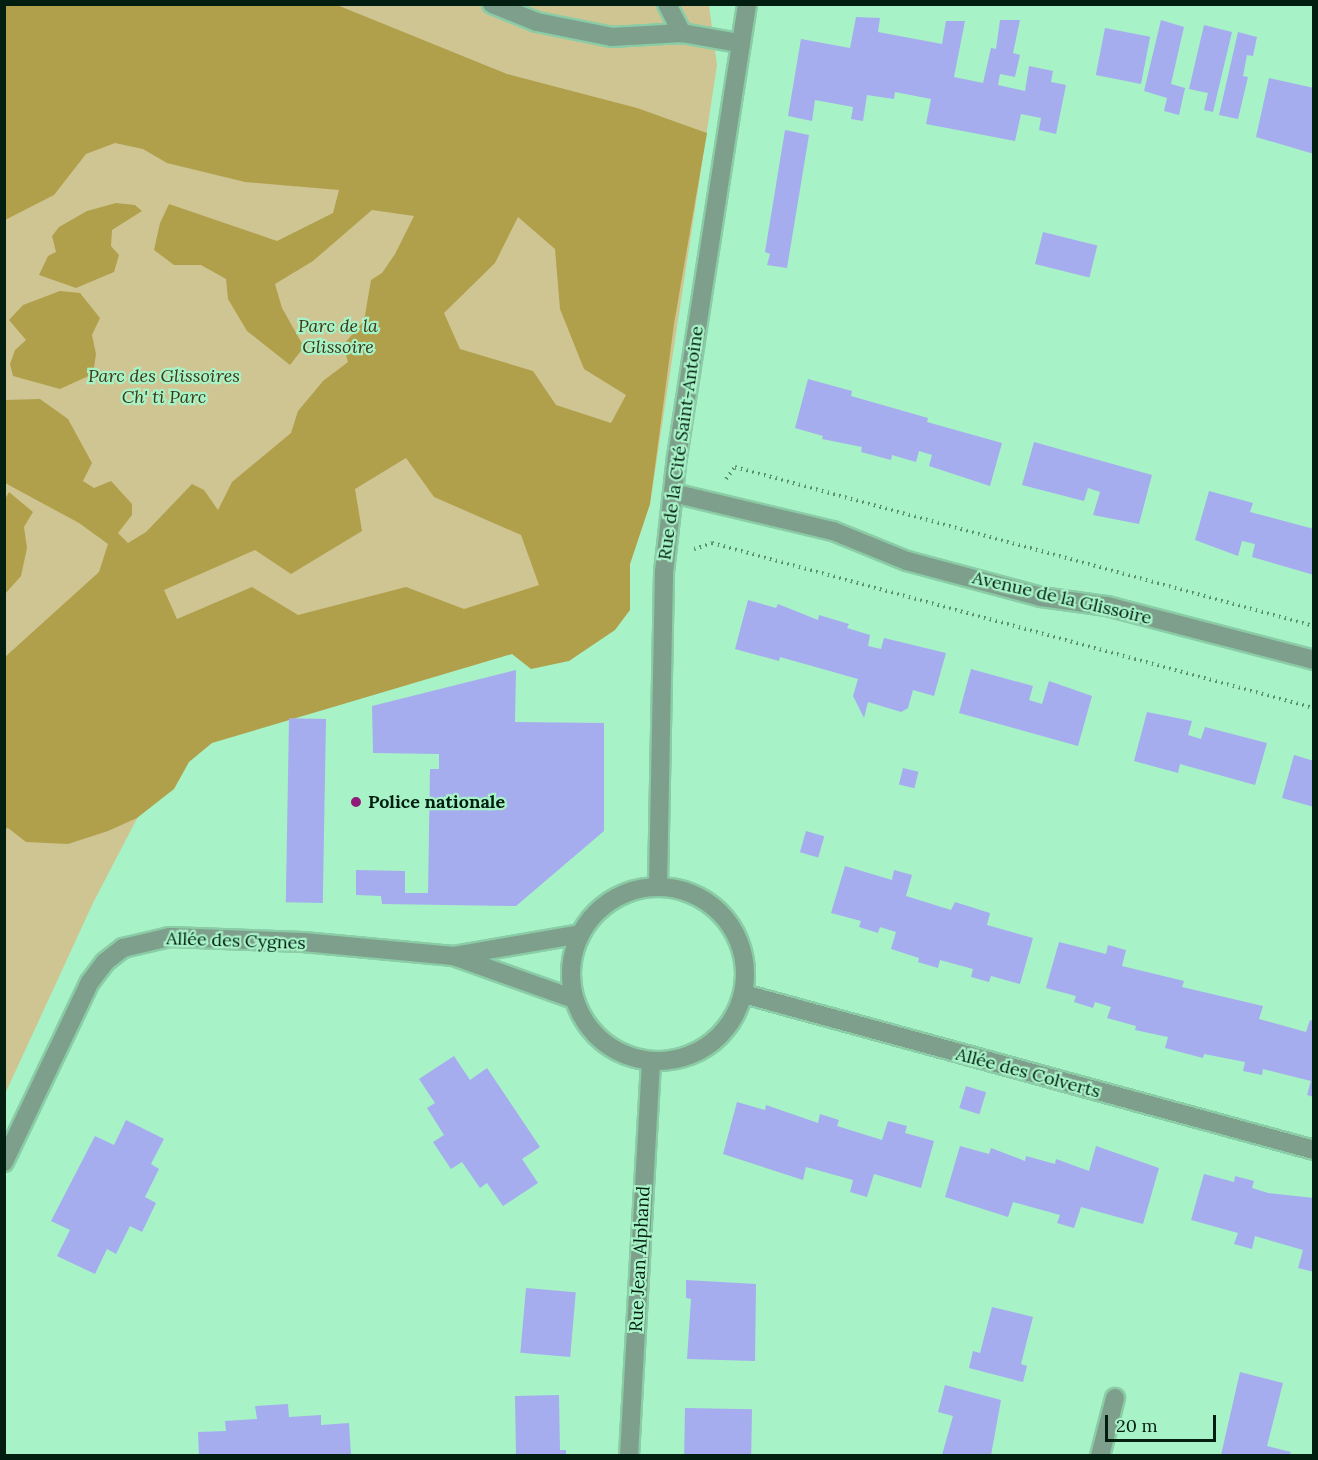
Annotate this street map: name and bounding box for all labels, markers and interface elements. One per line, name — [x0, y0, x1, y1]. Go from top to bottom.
park label: Parc de la Glissoire — [298, 316, 378, 358]
street label: Rue de la Cité Saint-Antoine — [654, 325, 708, 561]
park label: Parc des Glissoires Ch' ti Parc — [88, 366, 240, 409]
street label: Avenue de la Glissoire — [970, 567, 1154, 629]
place label: Police nationale — [368, 791, 505, 813]
marker: Police nationale — [349, 795, 363, 809]
street label: Allée des Cygnes — [166, 928, 306, 954]
street label: Allée des Colverts — [953, 1043, 1103, 1103]
street label: Rue Jean Alphand — [625, 1185, 655, 1333]
scale bar — [1108, 1403, 1219, 1441]
text: 20 m — [1116, 1414, 1158, 1437]

